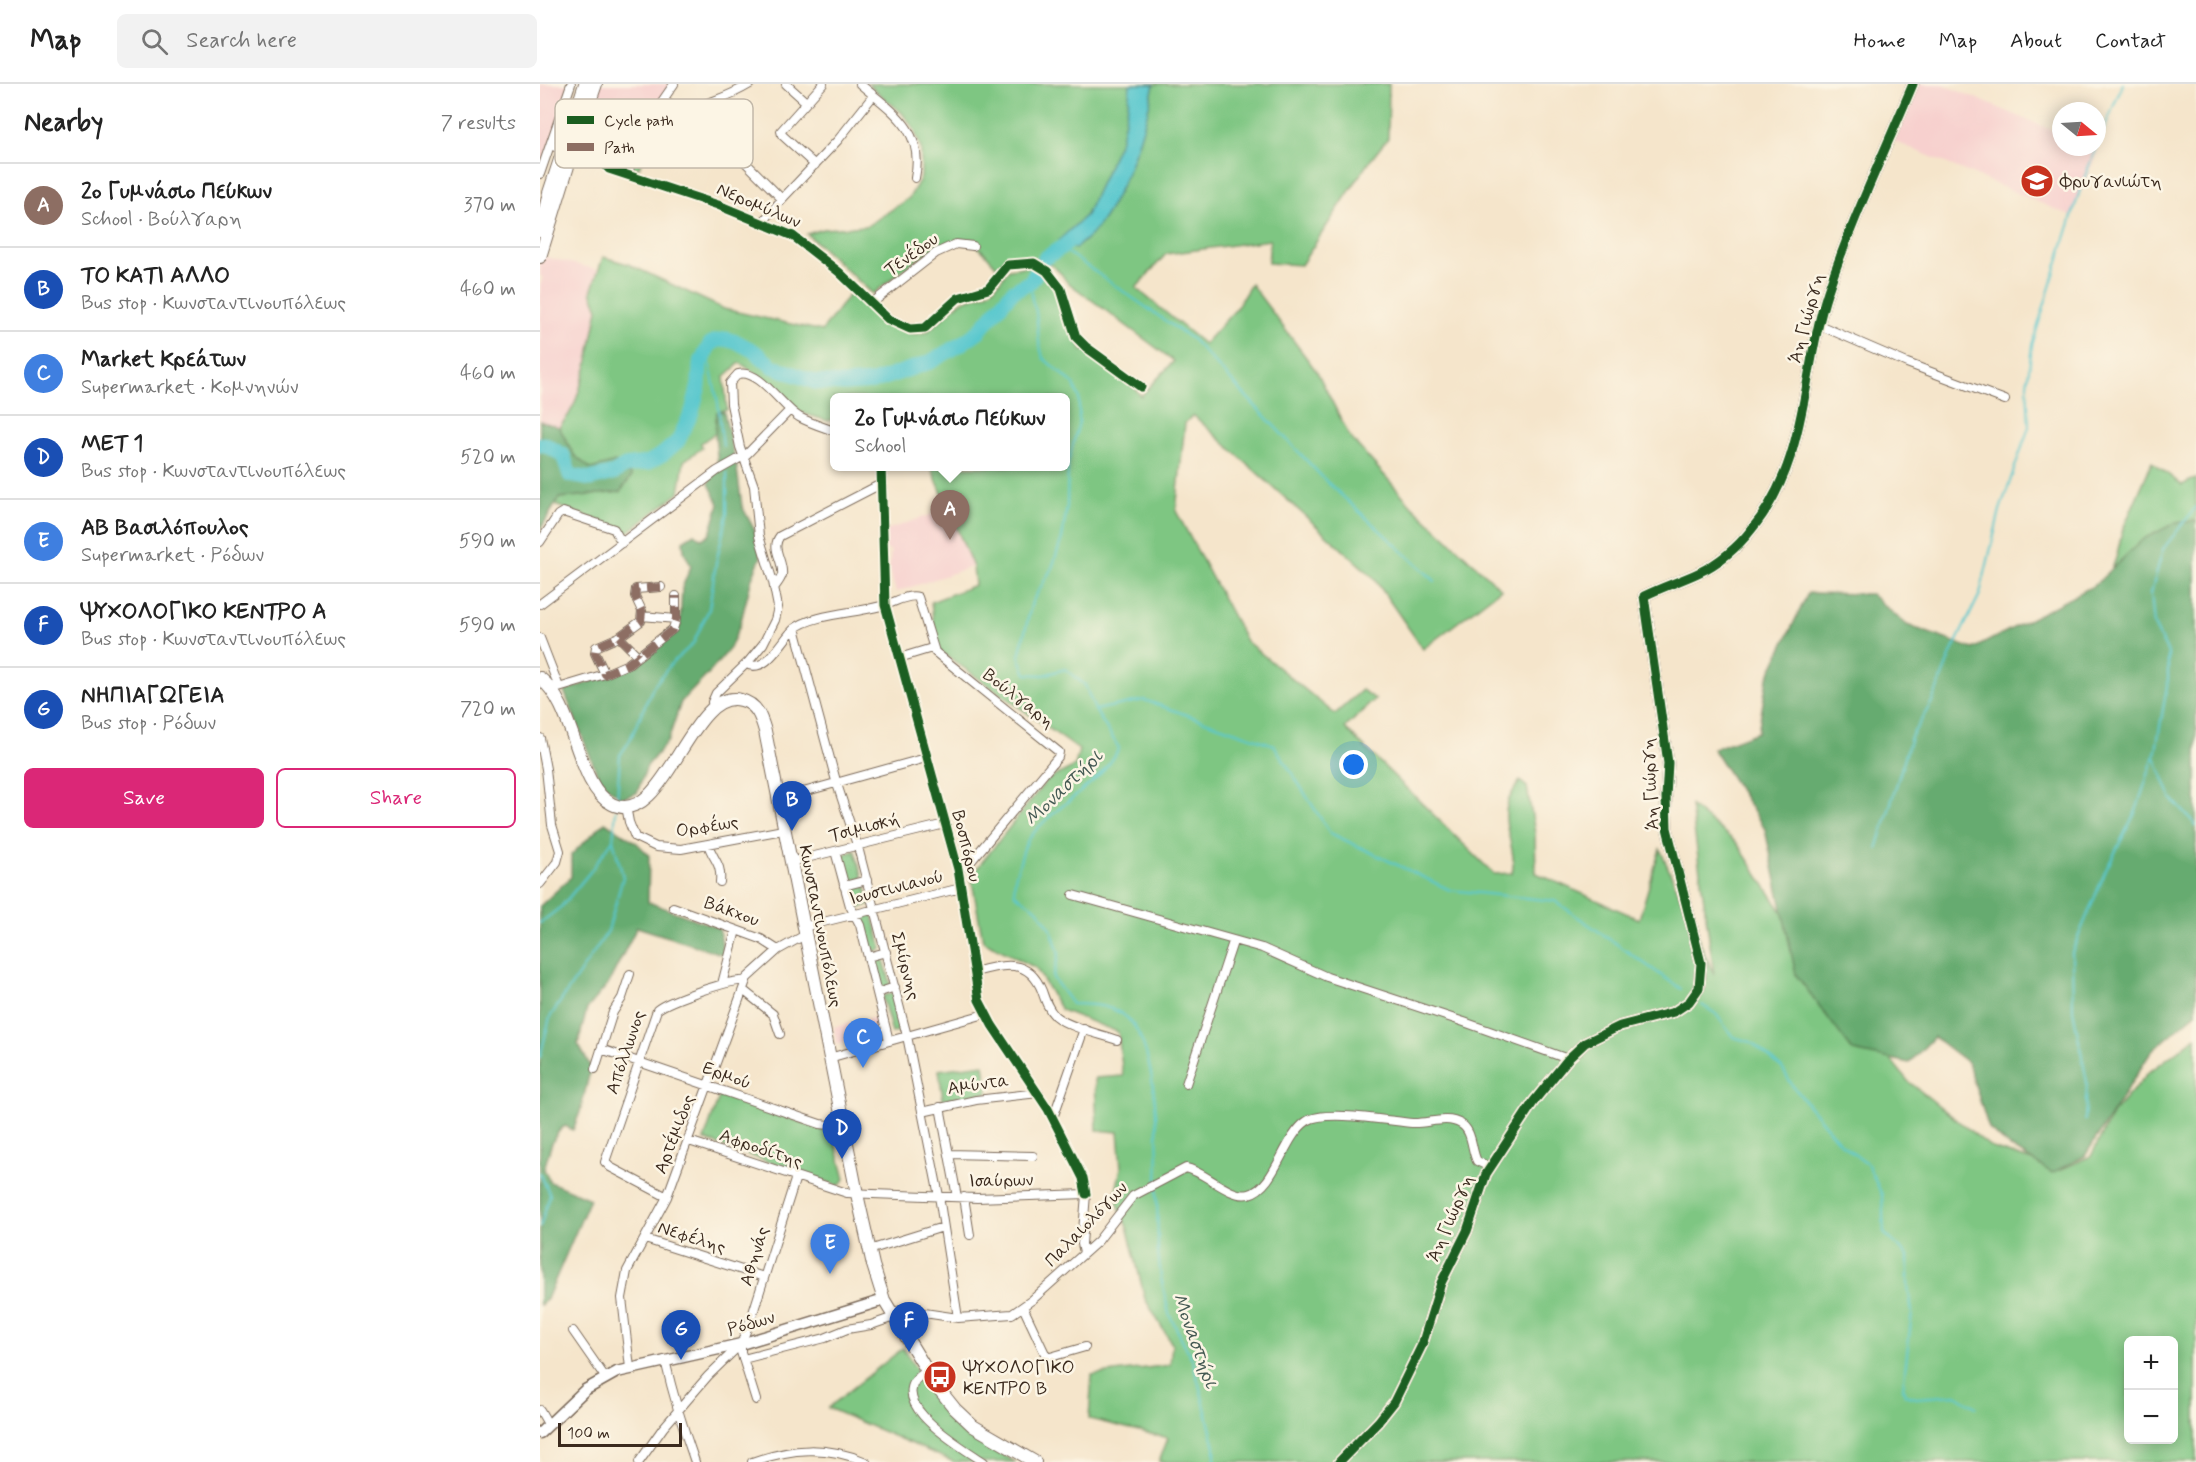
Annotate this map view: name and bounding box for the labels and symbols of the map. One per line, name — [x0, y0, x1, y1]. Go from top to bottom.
legend — [555, 99, 753, 168]
north arrow — [2052, 102, 2106, 156]
text: Cycle path — [604, 111, 674, 132]
text: Path — [604, 138, 635, 159]
school or university icon: Φρυγανιώτη — [2019, 163, 2055, 199]
place label: Φρυγανιώτη — [2059, 170, 2162, 194]
street label: Νερομύλων — [713, 177, 804, 234]
street label: Τενέδου — [879, 227, 943, 282]
street label: Άη Γιώργη — [1783, 271, 1830, 366]
pin: A — [930, 490, 970, 540]
street label: Βούλγαρη — [978, 663, 1059, 734]
street label: Άη Γιώργη — [1637, 737, 1665, 831]
water label: Μοναστήρι — [1019, 743, 1110, 832]
your location — [1339, 750, 1368, 779]
pin: B — [772, 782, 812, 831]
street label: Τσιμισκή — [826, 808, 902, 848]
street label: Βοσπόρου — [946, 808, 987, 885]
street label: Ορφέως — [674, 809, 740, 844]
street label: Κωνσταντινουπόλεως — [792, 843, 848, 1010]
street label: Ιουστινιανού — [847, 865, 946, 911]
street label: Βάκχου — [701, 891, 763, 933]
street label: Σμύρνης — [884, 930, 926, 1003]
street label: Απόλλωνος — [600, 1007, 652, 1098]
pin: C — [844, 1018, 882, 1068]
street label: Ερμού — [699, 1056, 754, 1096]
street label: Αμύντα — [946, 1069, 1010, 1101]
street label: Αρτέμιδος — [648, 1091, 701, 1178]
pin: D — [822, 1110, 862, 1159]
street label: Αφροδίτης — [716, 1124, 806, 1174]
street label: Ισαύρων — [968, 1168, 1034, 1194]
street label: Άη Γιώργη — [1422, 1171, 1480, 1265]
street label: Παλαιολόγων — [1040, 1177, 1134, 1273]
street label: Νεφέλης — [655, 1215, 729, 1260]
street label: Αθηνάς — [735, 1224, 775, 1289]
pin: E — [810, 1224, 850, 1274]
water label: Μοναστήρι — [1165, 1289, 1225, 1393]
pin: F — [890, 1302, 928, 1352]
street label: Ρόδων — [725, 1306, 778, 1342]
pin: G — [662, 1310, 700, 1360]
place label: ΨΥΧΟΛΟΓΙΚΟ ΚΕΝΤΡΟ B — [962, 1356, 1075, 1401]
bus stop icon: ΨΥΧΟΛΟΓΙΚΟ ΚΕΝΤΡΟ B — [922, 1359, 958, 1395]
scale bar — [558, 1420, 682, 1448]

